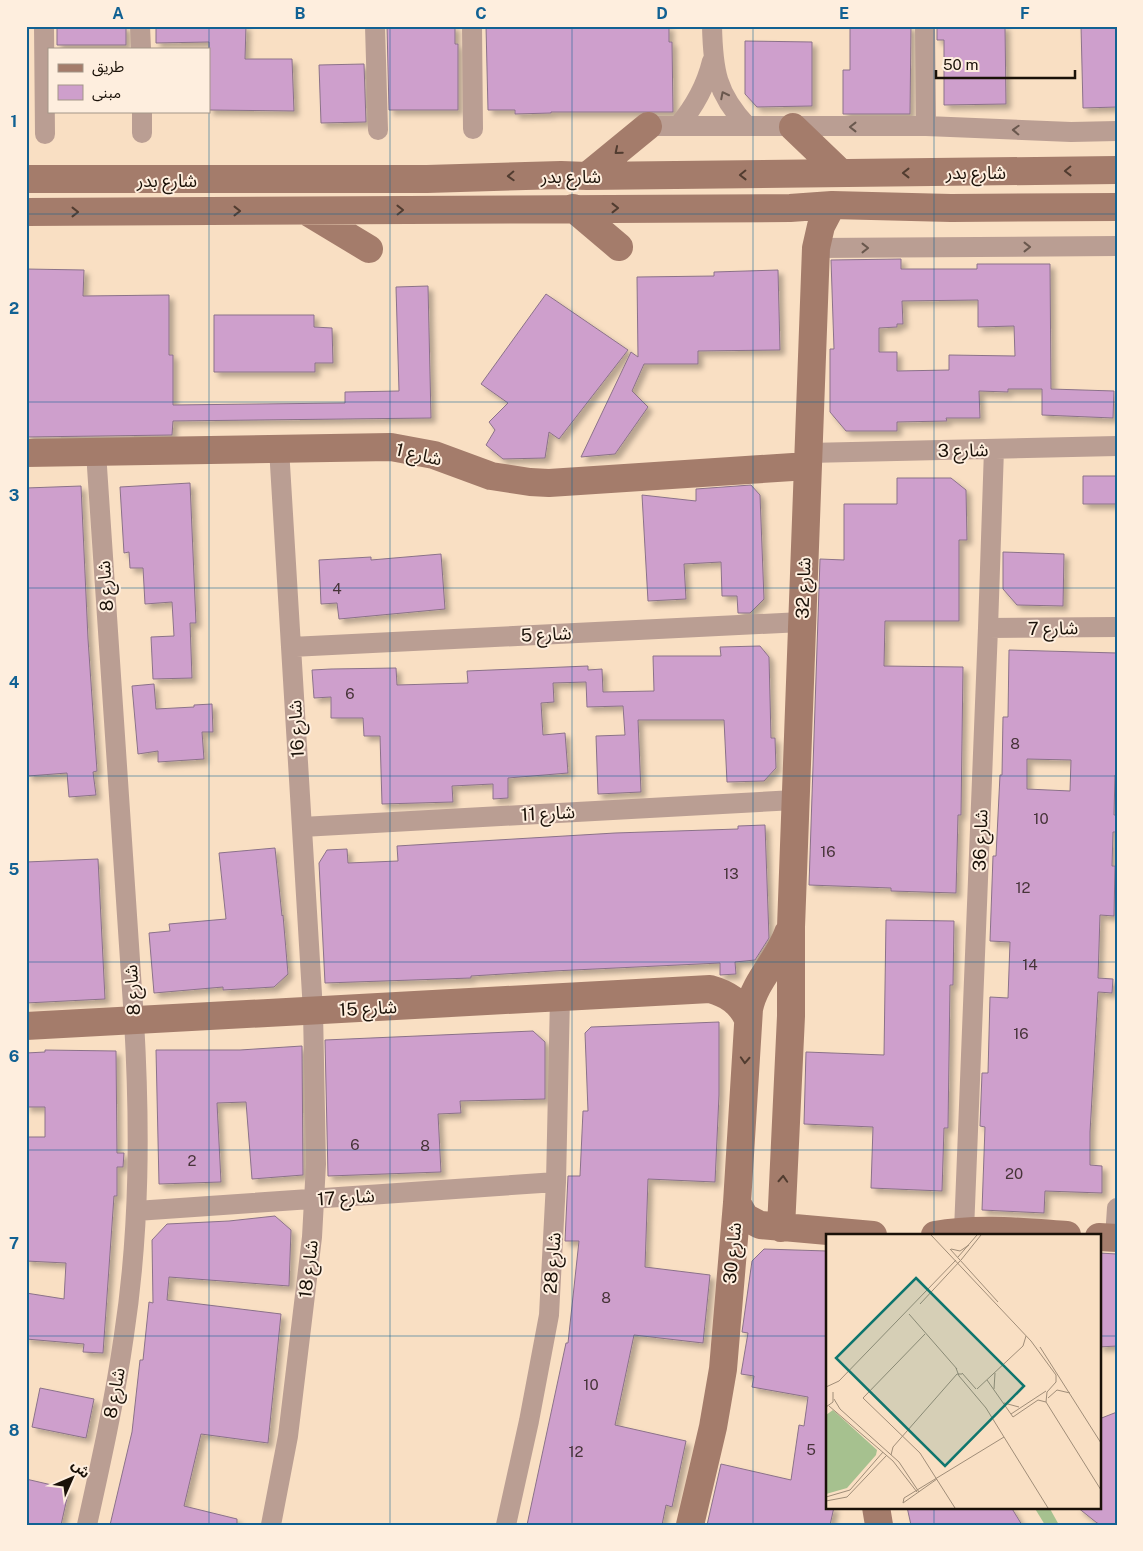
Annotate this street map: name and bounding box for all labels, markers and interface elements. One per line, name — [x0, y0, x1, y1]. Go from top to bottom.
text: A — [112, 4, 124, 23]
text: B — [295, 4, 306, 23]
text: C — [475, 4, 487, 23]
text: D — [656, 4, 668, 23]
text: E — [839, 4, 849, 23]
text: F — [1020, 4, 1030, 23]
legend — [48, 48, 210, 112]
scale bar — [936, 48, 1074, 80]
text: 50 m — [943, 56, 978, 73]
text: طريق — [92, 58, 124, 77]
text: مبنى — [92, 84, 121, 102]
one-way arrow — [720, 92, 730, 101]
text: 1 — [11, 112, 17, 131]
one-way arrow — [849, 122, 856, 132]
one-way arrow — [1011, 124, 1019, 135]
one-way arrow — [614, 146, 623, 155]
street label: شارع بدر — [945, 162, 1006, 187]
street label: شارع بدر — [540, 166, 601, 191]
one-way arrow — [1064, 166, 1072, 176]
one-way arrow — [901, 168, 909, 178]
street label: شارع بدر — [136, 170, 197, 195]
one-way arrow — [739, 170, 746, 180]
one-way arrow — [506, 171, 514, 182]
one-way arrow — [612, 203, 619, 213]
one-way arrow — [396, 205, 404, 215]
one-way arrow — [234, 206, 242, 216]
one-way arrow — [72, 207, 79, 217]
one-way arrow — [1024, 242, 1032, 252]
one-way arrow — [862, 243, 869, 253]
text: 2 — [9, 299, 19, 318]
street label: شارع 1 — [393, 439, 444, 473]
street label: شارع 3 — [937, 439, 989, 465]
text: 3 — [9, 486, 19, 505]
street label: شارع 32 — [791, 557, 819, 619]
street label: شارع 8 — [93, 559, 121, 612]
house number: 4 — [332, 580, 342, 597]
street label: شارع 7 — [1028, 617, 1078, 643]
street label: شارع 5 — [520, 622, 572, 650]
text: 4 — [9, 673, 20, 692]
house number: 6 — [345, 685, 355, 702]
street label: شارع 16 — [284, 699, 312, 759]
house number: 8 — [1010, 735, 1020, 752]
street label: شارع 11 — [520, 801, 576, 829]
street label: شارع 36 — [968, 809, 996, 871]
house number: 10 — [1033, 810, 1049, 827]
house number: 16 — [820, 843, 836, 860]
text: 5 — [9, 860, 20, 879]
house number: 13 — [723, 865, 739, 882]
house number: 12 — [1015, 879, 1031, 896]
house number: 14 — [1022, 956, 1038, 973]
street label: شارع 8 — [120, 963, 148, 1016]
street label: شارع 15 — [338, 996, 398, 1024]
house number: 16 — [1013, 1025, 1029, 1042]
text: 6 — [9, 1047, 19, 1066]
one-way arrow — [740, 1057, 751, 1065]
house number: 6 — [350, 1136, 360, 1153]
house number: 8 — [420, 1137, 430, 1154]
house number: 2 — [188, 1152, 197, 1169]
house number: 20 — [1005, 1165, 1023, 1182]
one-way arrow — [778, 1175, 789, 1183]
street label: شارع 17 — [317, 1185, 376, 1213]
street label: شارع 30 — [719, 1221, 749, 1285]
street label: شارع 28 — [539, 1231, 569, 1295]
text: 7 — [9, 1234, 19, 1253]
inset map — [826, 1234, 1100, 1508]
street label: شارع 18 — [294, 1239, 326, 1300]
house number: 8 — [601, 1289, 611, 1306]
street label: شارع 8 — [99, 1366, 133, 1421]
house number: 10 — [583, 1376, 599, 1393]
text: 8 — [9, 1421, 20, 1440]
house number: 5 — [806, 1441, 816, 1458]
house number: 12 — [568, 1443, 584, 1460]
north arrow — [48, 1454, 98, 1504]
text: ش — [69, 1456, 94, 1481]

